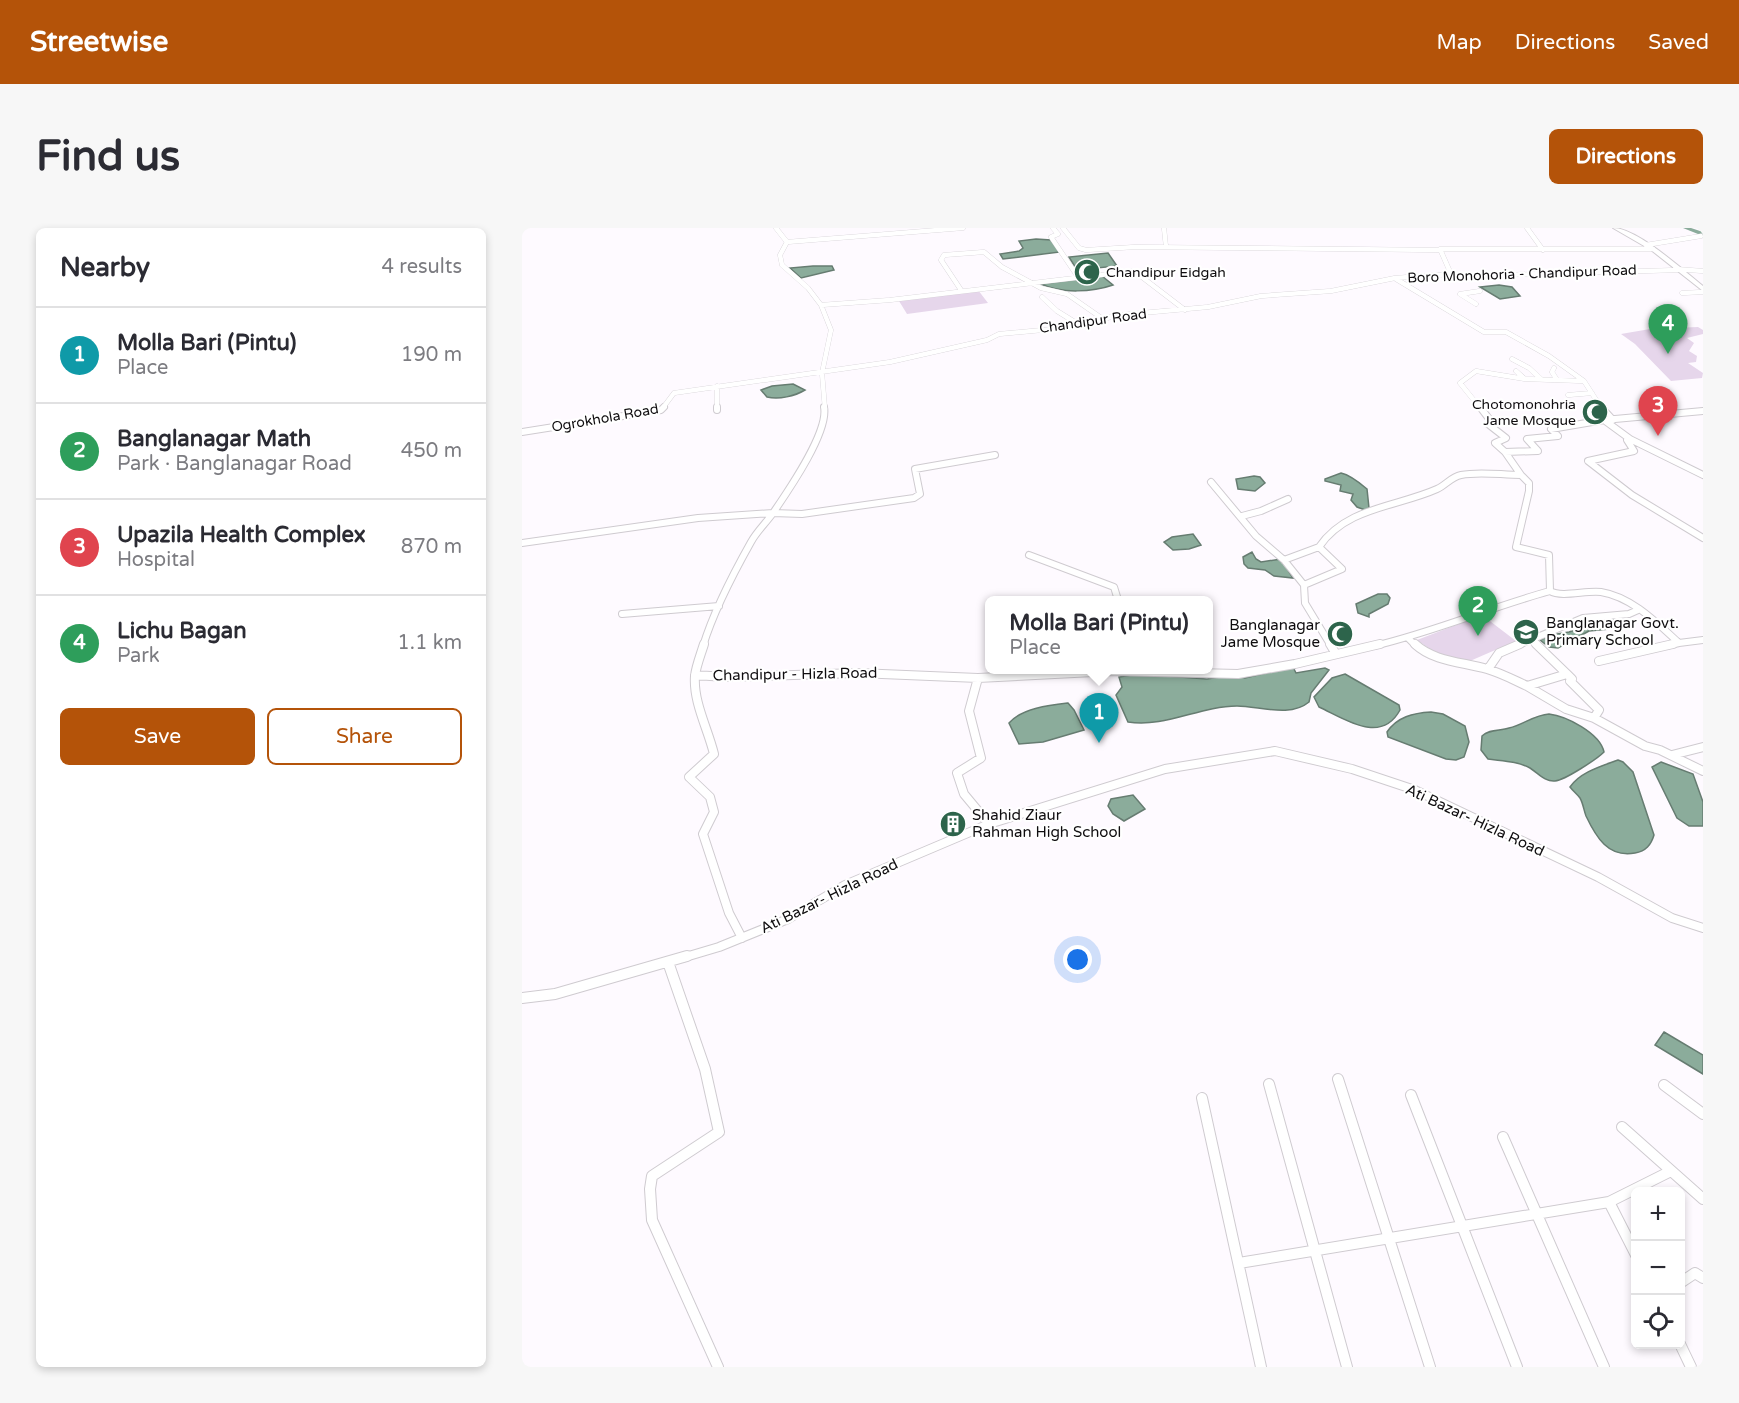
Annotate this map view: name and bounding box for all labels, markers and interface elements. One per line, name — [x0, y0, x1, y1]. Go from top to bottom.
text: Streetwise — [30, 25, 168, 59]
text: Map — [1436, 30, 1482, 55]
text: Directions — [1515, 30, 1615, 55]
text: Saved — [1648, 30, 1709, 55]
button: Directions — [1549, 129, 1703, 184]
text: Find us — [36, 131, 180, 182]
text: Nearby — [60, 252, 150, 283]
text: 4 results — [382, 255, 462, 279]
mosque icon: Chandipur Eidgah — [1072, 257, 1102, 287]
street label: Boro Monohoria - Chandipur Road — [1407, 261, 1637, 287]
place label: Chandipur Eidgah — [1106, 264, 1226, 281]
pin: 4 — [1648, 304, 1688, 354]
street label: Chandipur Road — [1038, 305, 1148, 337]
text: Molla Bari (Pintu) — [117, 330, 296, 356]
text: 1 — [73, 343, 86, 367]
text: 190 m — [401, 343, 462, 367]
text: Place — [117, 356, 168, 380]
pin: 3 — [1638, 386, 1678, 436]
place label: Chotomonohria Jame Mosque — [1472, 396, 1576, 429]
mosque icon: Chotomonohria Jame Mosque — [1580, 397, 1610, 427]
street label: Ogrokhola Road — [550, 400, 660, 436]
text: Banglanagar Math — [117, 426, 311, 452]
text: 2 — [73, 439, 86, 463]
text: 450 m — [401, 439, 462, 463]
text: Park · Banglanagar Road — [117, 452, 352, 476]
text: Upazila Health Complex — [117, 522, 366, 548]
text: 3 — [73, 535, 86, 559]
text: 870 m — [401, 535, 462, 559]
text: Hospital — [117, 548, 195, 572]
pin: 2 — [1458, 586, 1498, 636]
popup — [985, 596, 1213, 674]
text: Molla Bari (Pintu) — [1009, 610, 1189, 636]
place label: Banglanagar Govt. Primary School — [1546, 614, 1679, 649]
place label: Banglanagar Jame Mosque — [1221, 616, 1320, 651]
school or university icon: Banglanagar Govt. Primary School — [1511, 617, 1541, 647]
text: Lichu Bagan — [117, 618, 247, 644]
mosque icon: Banglanagar Jame Mosque — [1325, 619, 1355, 649]
text: 4 — [73, 631, 86, 655]
text: 1.1 km — [397, 631, 462, 655]
text: Place — [1009, 636, 1061, 660]
text: Park — [117, 644, 160, 668]
street label: Chandipur - Hizla Road — [712, 664, 878, 684]
pin: 1 — [1080, 694, 1118, 743]
button: Save — [60, 708, 255, 765]
button: Share — [267, 708, 462, 765]
street label: Ati Bazar- Hizla Road — [1403, 780, 1547, 860]
place label: Shahid Ziaur Rahman High School — [972, 806, 1121, 841]
building icon: Shahid Ziaur Rahman High School — [938, 809, 968, 839]
street label: Ati Bazar- Hizla Road — [757, 855, 901, 937]
your location — [1063, 945, 1092, 974]
map controls — [1631, 1187, 1685, 1349]
button: + — [1631, 1187, 1685, 1241]
button: − — [1631, 1241, 1685, 1295]
button: locate — [1631, 1295, 1685, 1349]

